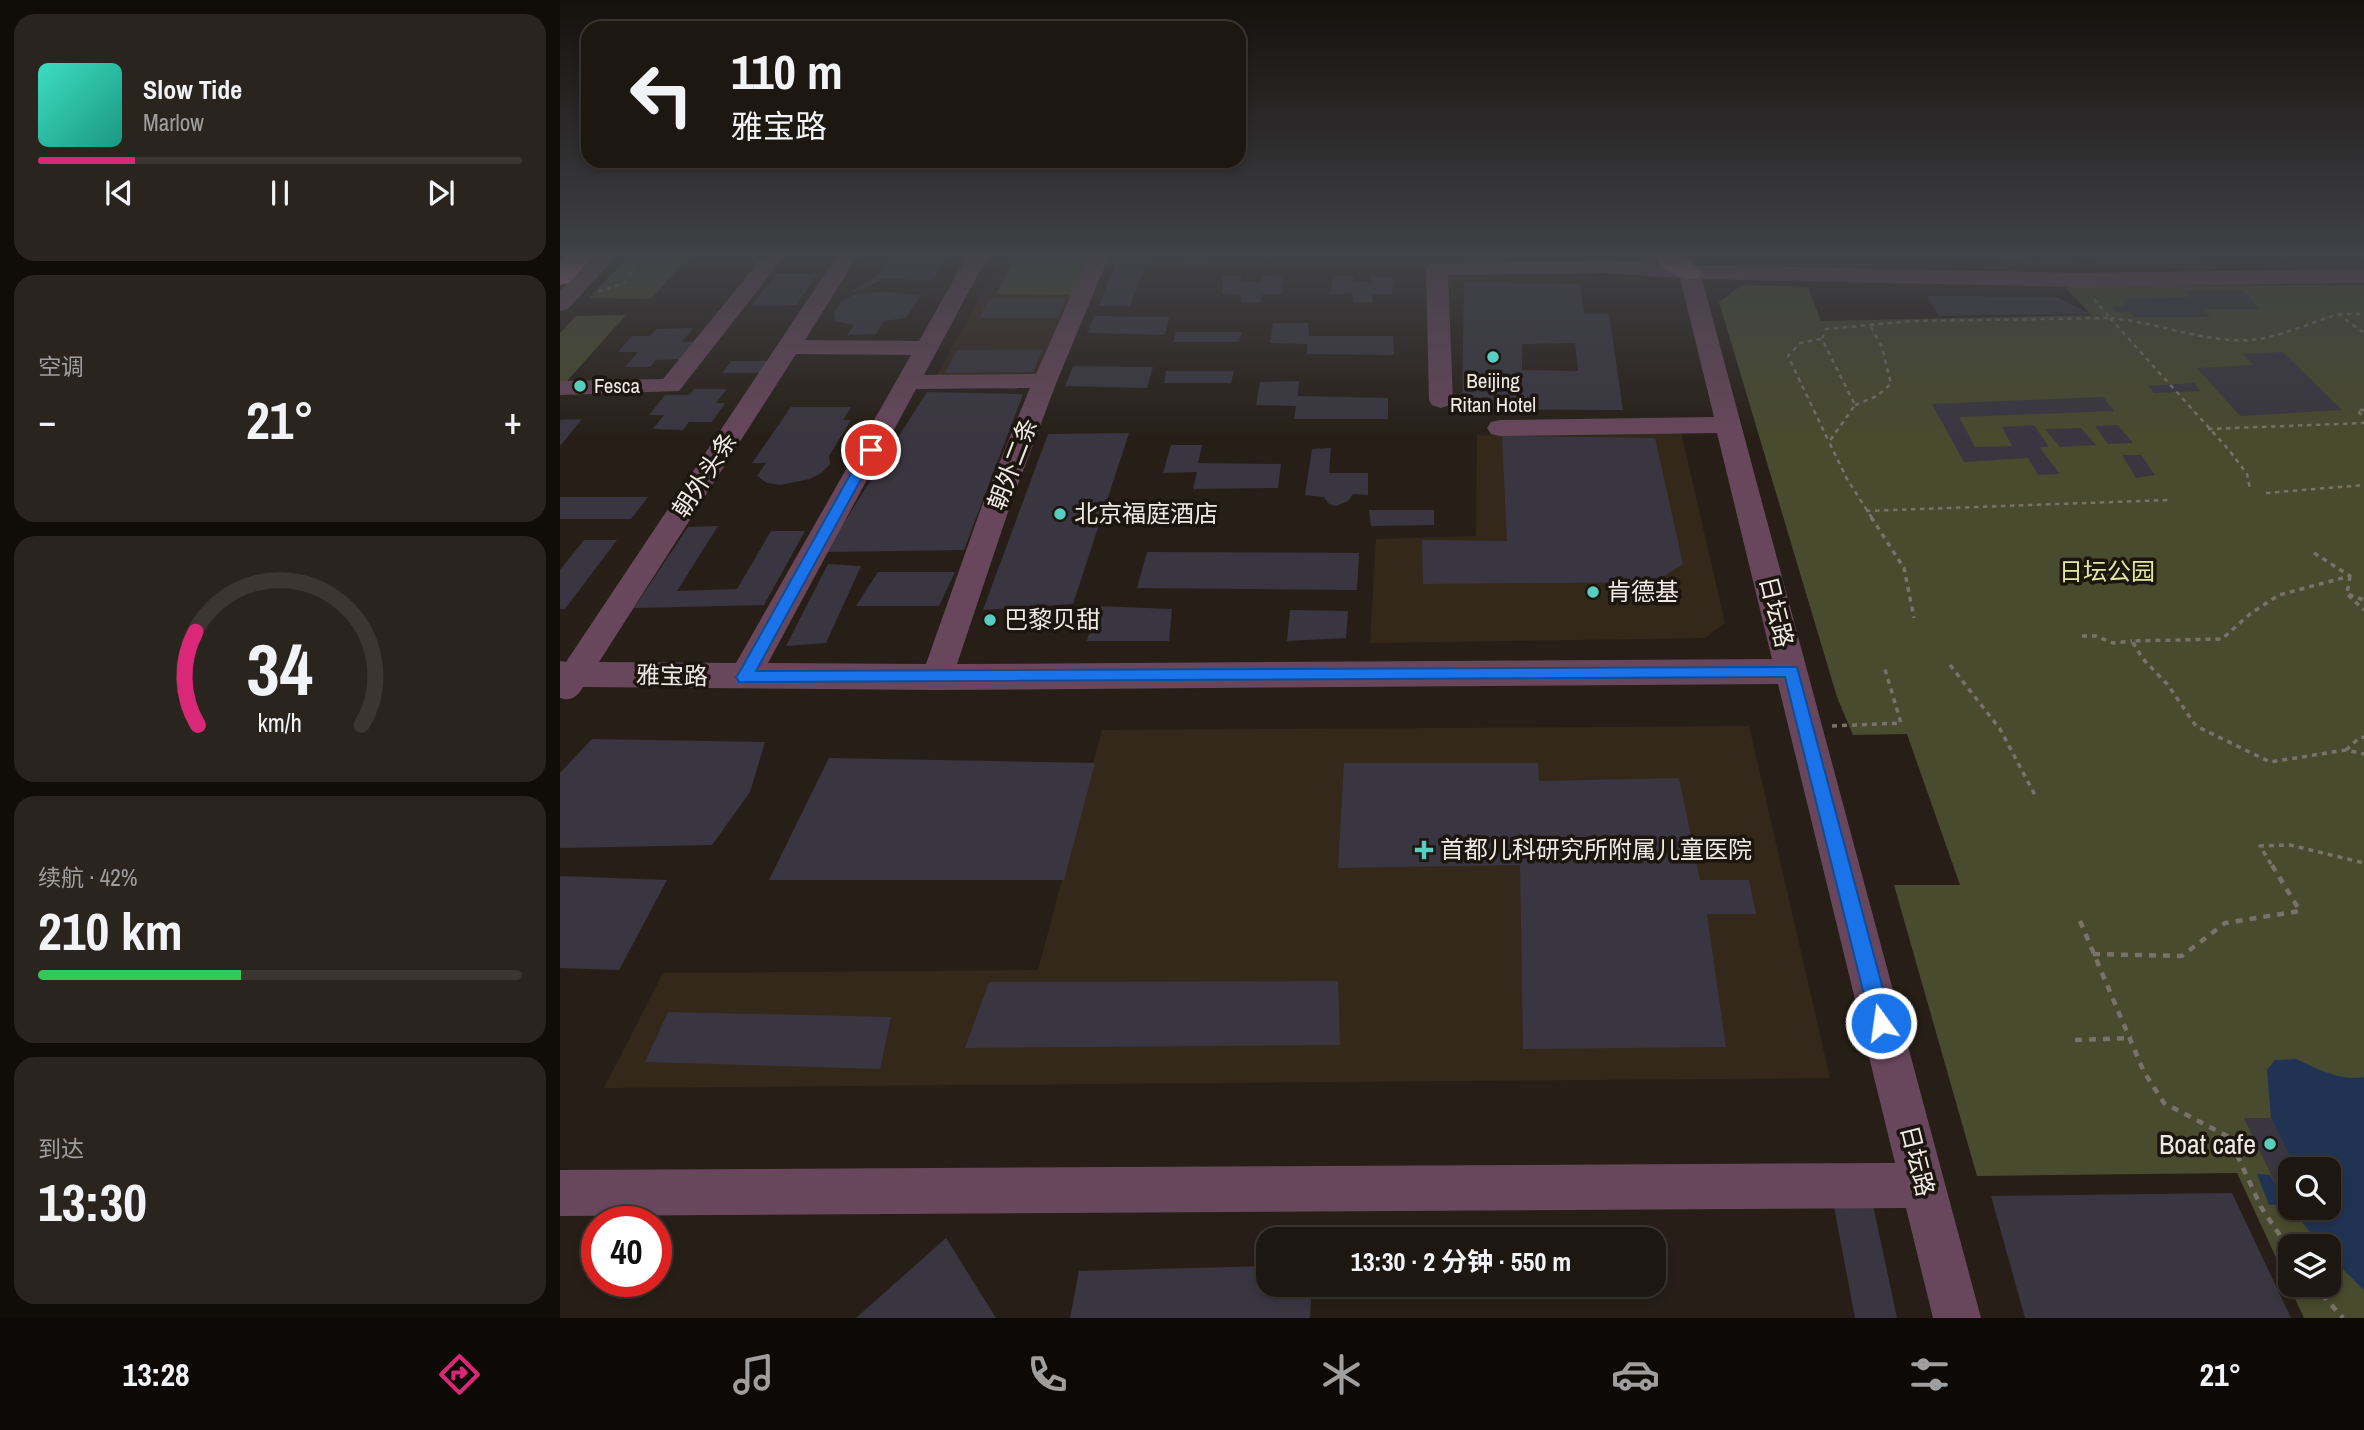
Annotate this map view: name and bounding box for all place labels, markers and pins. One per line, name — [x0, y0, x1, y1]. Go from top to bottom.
marker: Beijing Ritan Hotel — [1485, 349, 1501, 365]
place label: Beijing Ritan Hotel — [1450, 366, 1536, 419]
place label: Fesca — [594, 371, 640, 400]
marker: Fesca — [572, 378, 588, 394]
pin — [841, 420, 901, 480]
place label: 北京福庭酒店 — [1074, 497, 1218, 529]
marker: 北京福庭酒店 — [1052, 506, 1068, 522]
place label: 肯德基 — [1607, 575, 1679, 607]
marker: 肯德基 — [1585, 584, 1601, 600]
place label: 巴黎贝甜 — [1004, 603, 1100, 635]
marker: 巴黎贝甜 — [982, 612, 998, 628]
place label: 首都儿科研究所附属儿童医院 — [1440, 833, 1752, 865]
marker: 首都儿科研究所附属儿童医院 — [1414, 840, 1434, 860]
place label: Boat cafe — [2159, 1125, 2256, 1163]
marker: Boat cafe — [2262, 1136, 2278, 1152]

